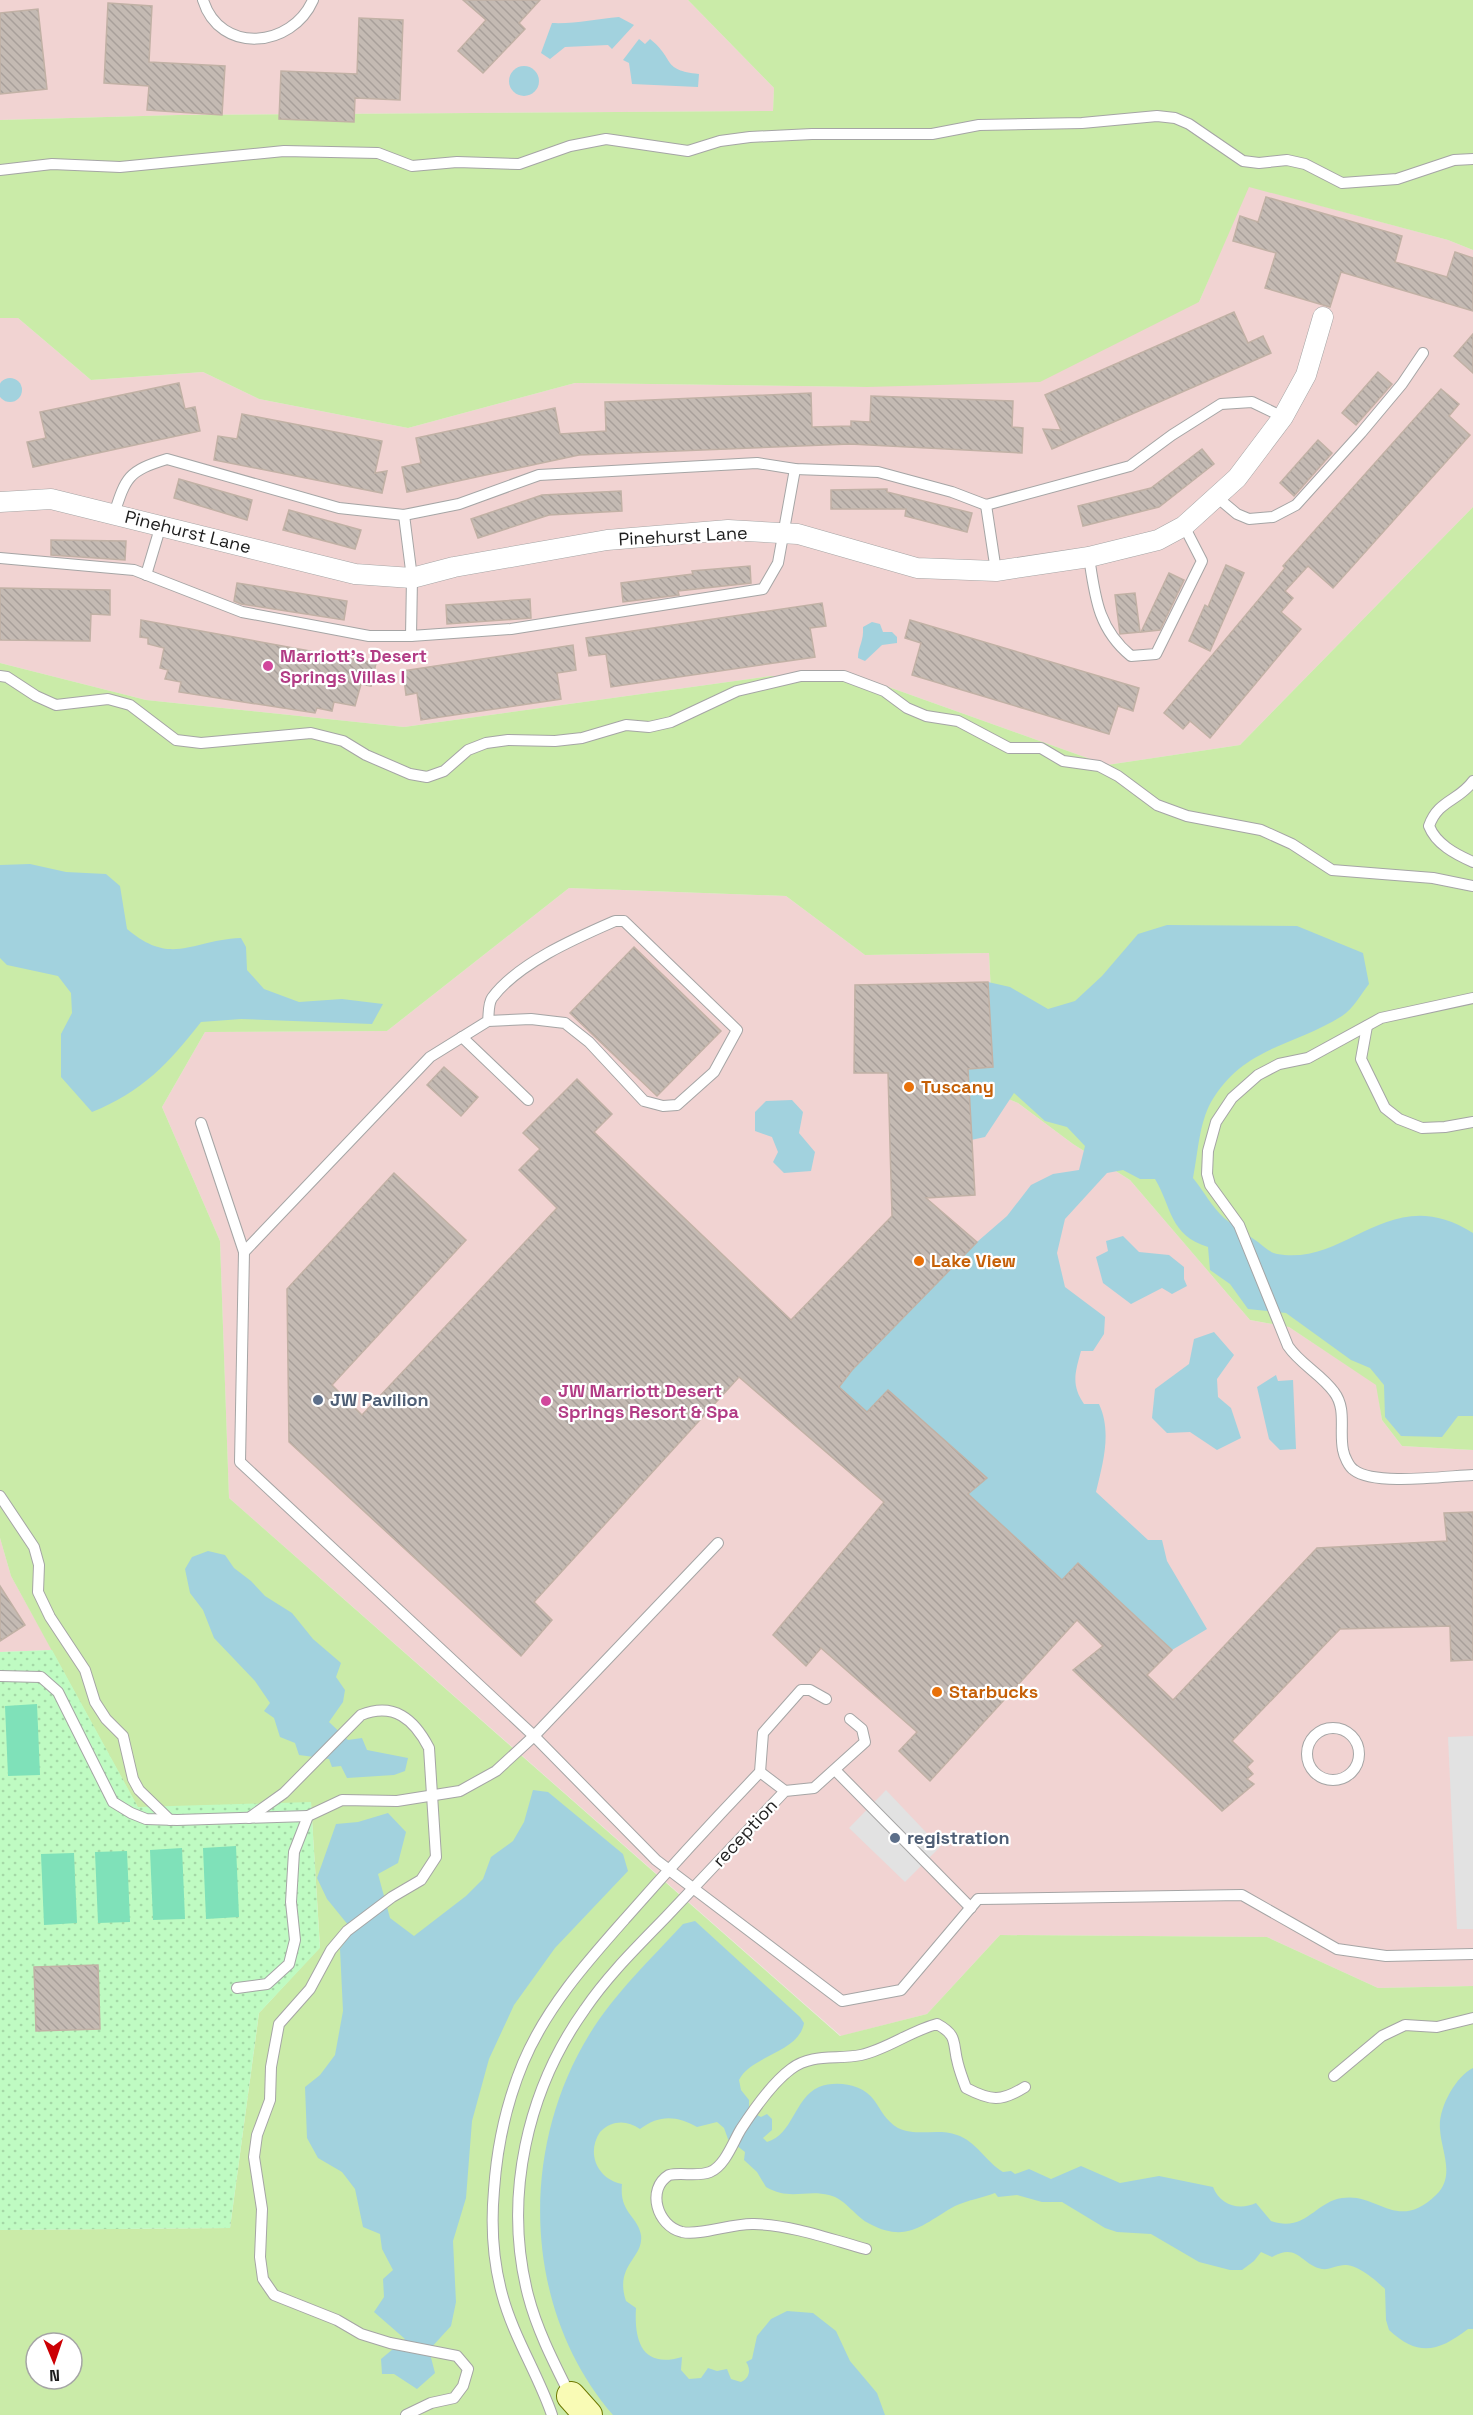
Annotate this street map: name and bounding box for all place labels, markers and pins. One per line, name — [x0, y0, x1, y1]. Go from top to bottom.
place label: Marriott's Desert Springs Villas I — [280, 644, 427, 688]
marker: Marriott's Desert Springs Villas I — [261, 659, 275, 673]
place label: Tuscany — [921, 1075, 994, 1098]
marker: Tuscany — [902, 1080, 916, 1094]
place label: Lake View — [931, 1249, 1016, 1272]
marker: Lake View — [912, 1254, 926, 1268]
place label: JW Marriott Desert Springs Resort & Spa — [558, 1379, 740, 1423]
place label: JW Pavilion — [330, 1388, 429, 1411]
marker: JW Pavilion — [311, 1393, 325, 1407]
marker: JW Marriott Desert Springs Resort & Spa — [539, 1394, 553, 1408]
place label: Starbucks — [949, 1680, 1038, 1703]
marker: Starbucks — [930, 1685, 944, 1699]
place label: registration — [907, 1826, 1010, 1849]
marker: registration — [888, 1831, 902, 1845]

